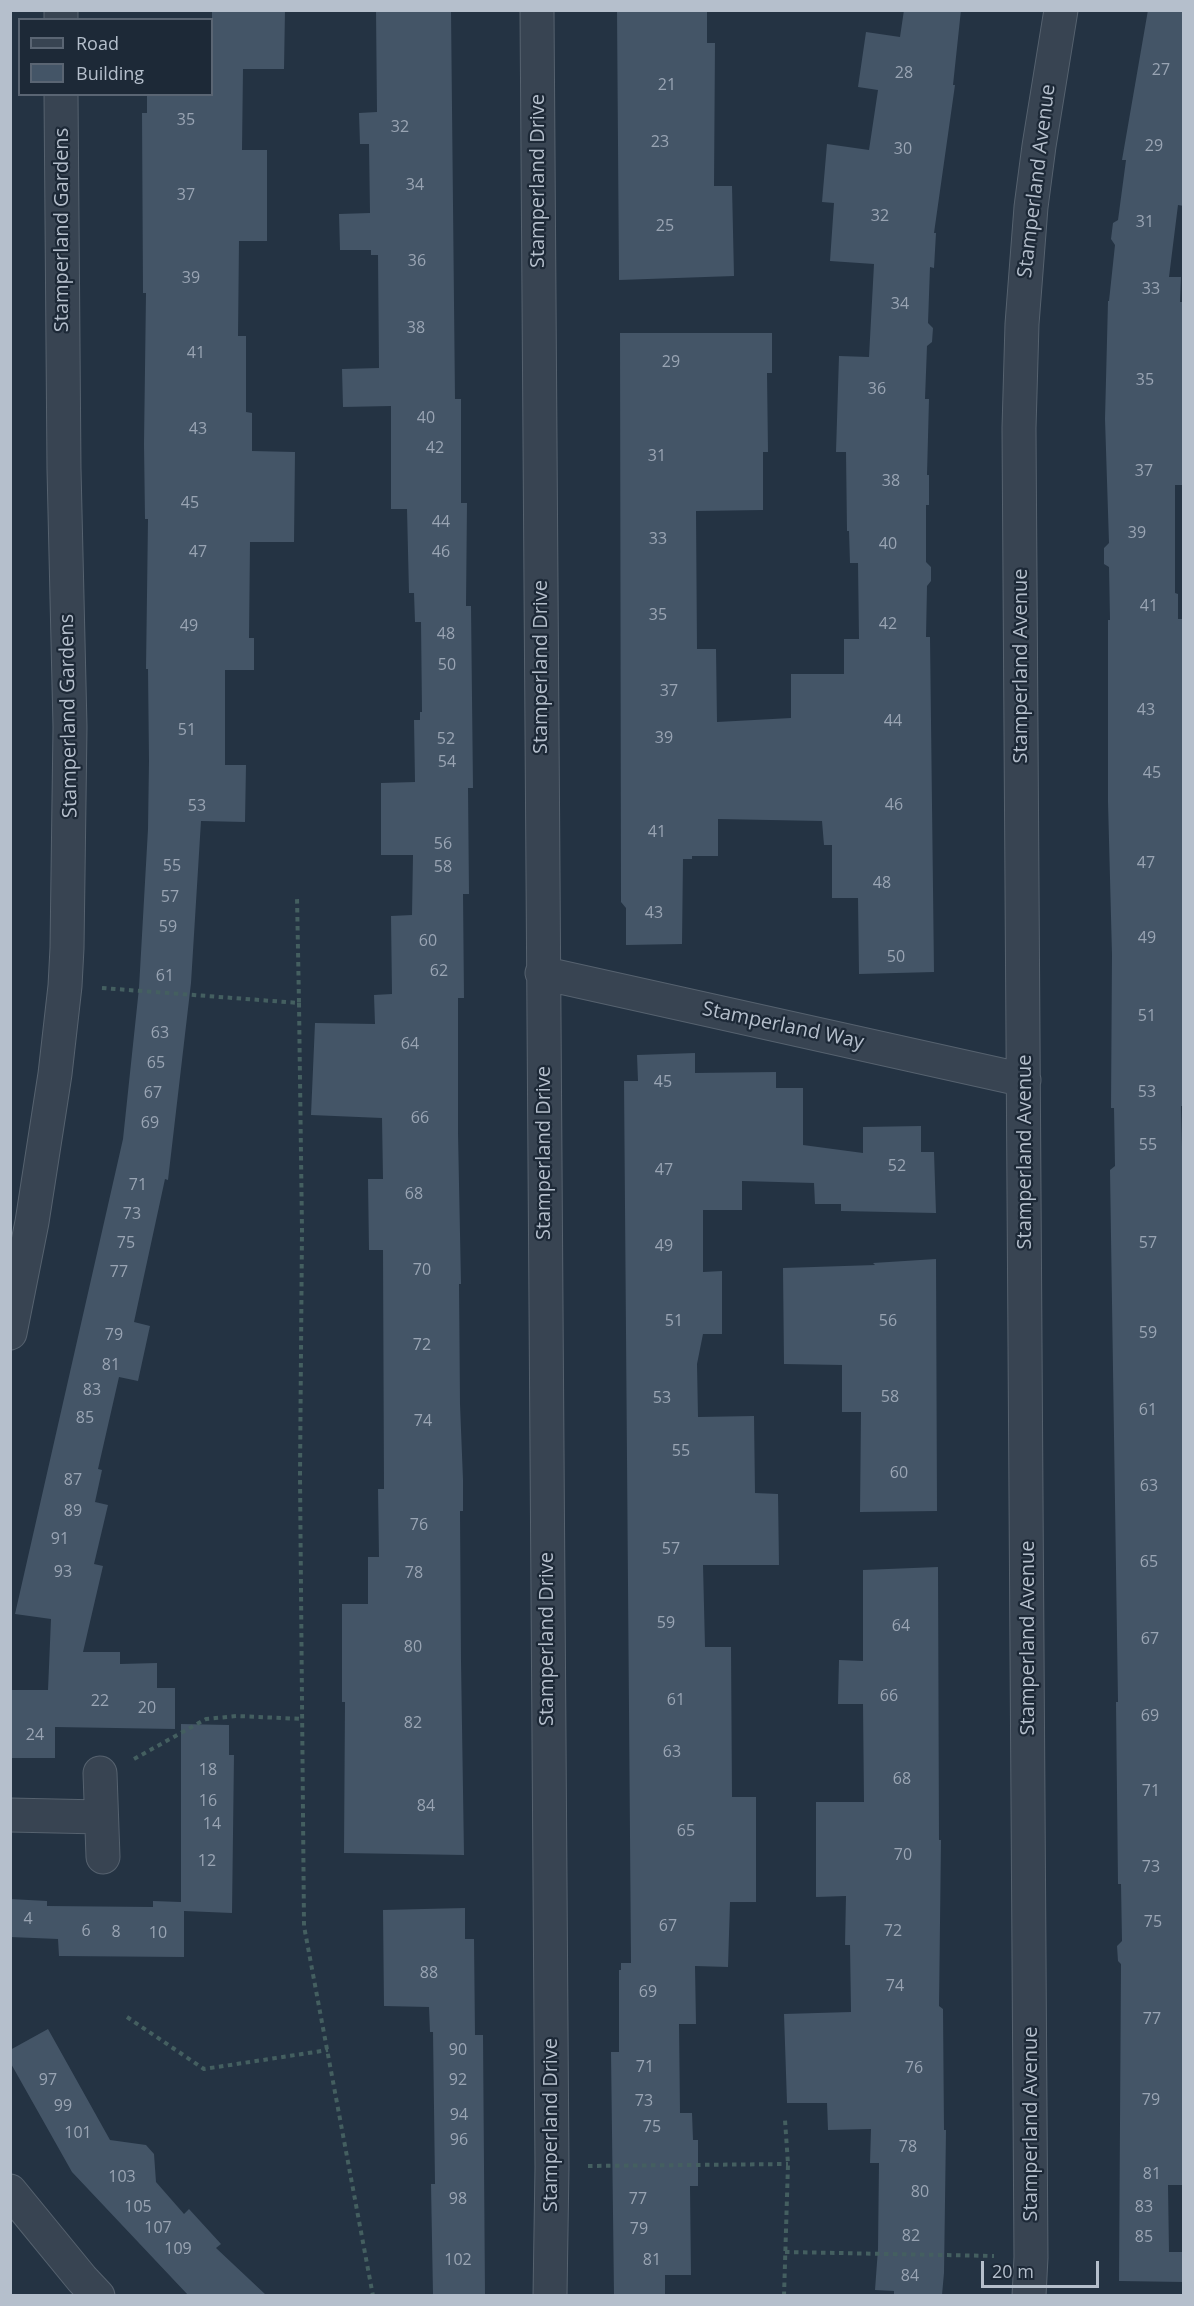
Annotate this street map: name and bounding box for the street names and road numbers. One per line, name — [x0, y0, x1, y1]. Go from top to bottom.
street label: Stamperland Avenue — [1013, 83, 1061, 279]
street label: Stamperland Drive — [526, 94, 550, 268]
street label: Stamperland Gardens — [50, 128, 74, 332]
street label: Stamperland Avenue — [1009, 569, 1033, 763]
street label: Stamperland Drive — [529, 580, 553, 754]
street label: Stamperland Gardens — [55, 614, 83, 818]
street label: Stamperland Way — [700, 997, 866, 1055]
street label: Stamperland Avenue — [1013, 1055, 1037, 1249]
street label: Stamperland Drive — [532, 1066, 556, 1240]
street label: Stamperland Avenue — [1016, 1541, 1040, 1735]
street label: Stamperland Drive — [535, 1552, 559, 1726]
street label: Stamperland Avenue — [1019, 2027, 1043, 2221]
street label: Stamperland Drive — [539, 2038, 563, 2212]

